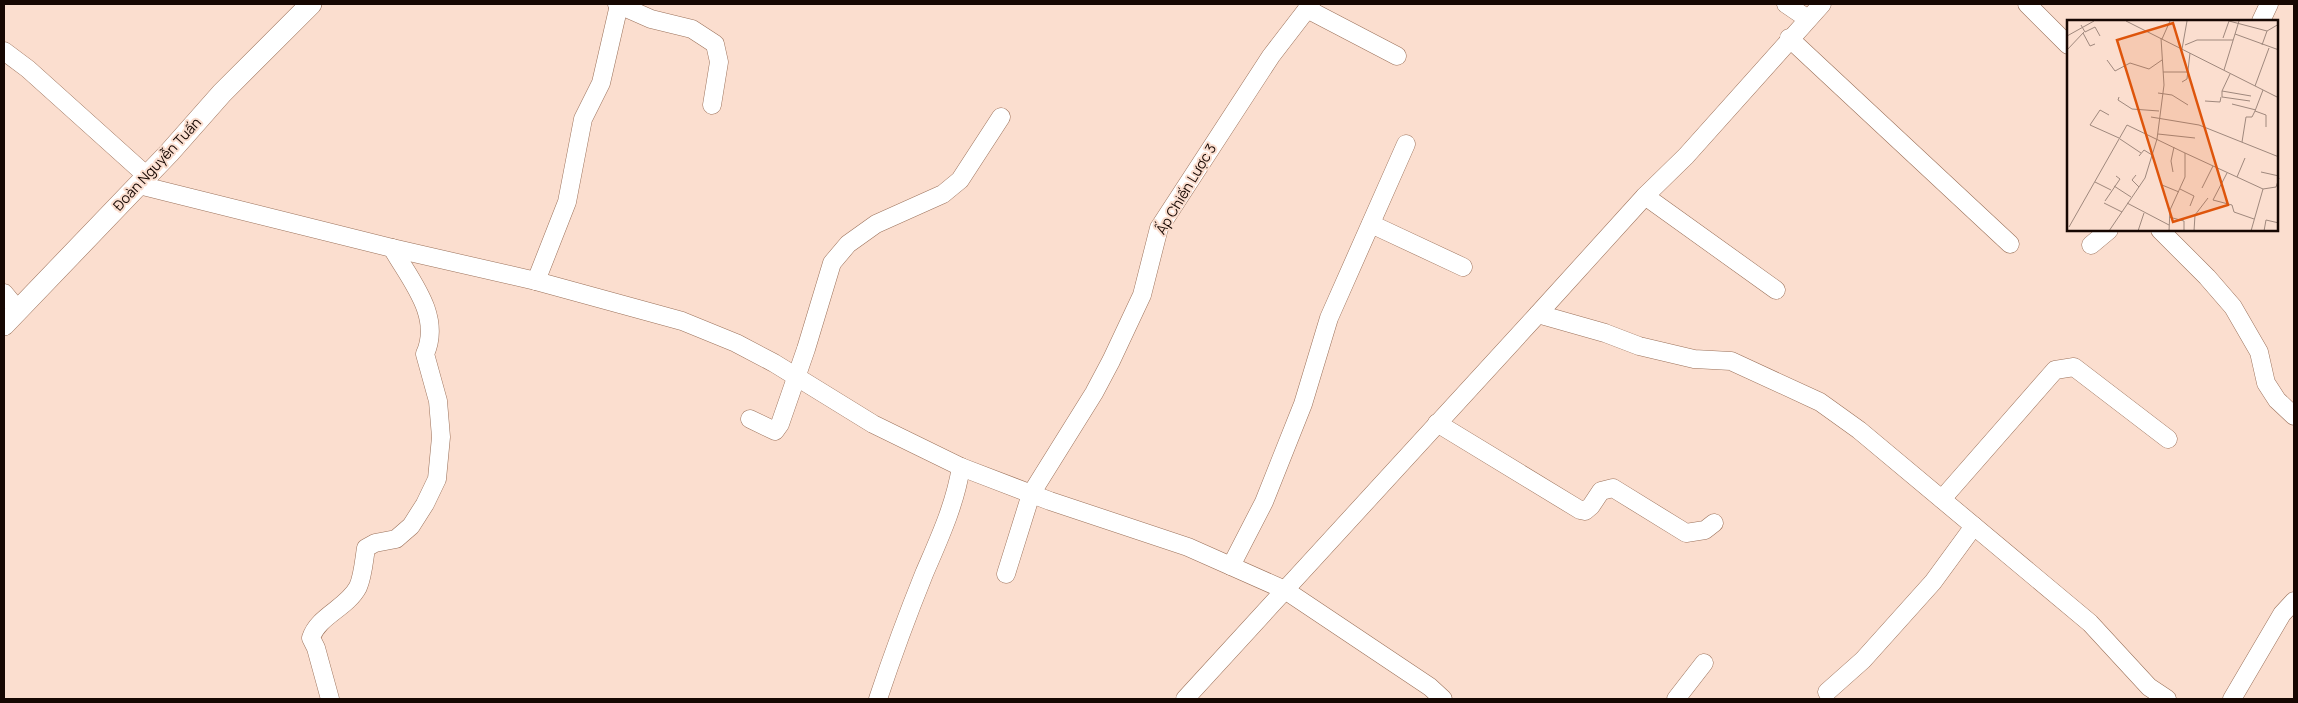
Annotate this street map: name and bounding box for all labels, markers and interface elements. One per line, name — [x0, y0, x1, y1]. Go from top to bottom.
inset map — [2067, 20, 2278, 231]
street label: Đoàn Nguyễn Tuấn — [108, 113, 205, 214]
street label: Ấp Chiến Lược 3 — [1150, 139, 1220, 238]

